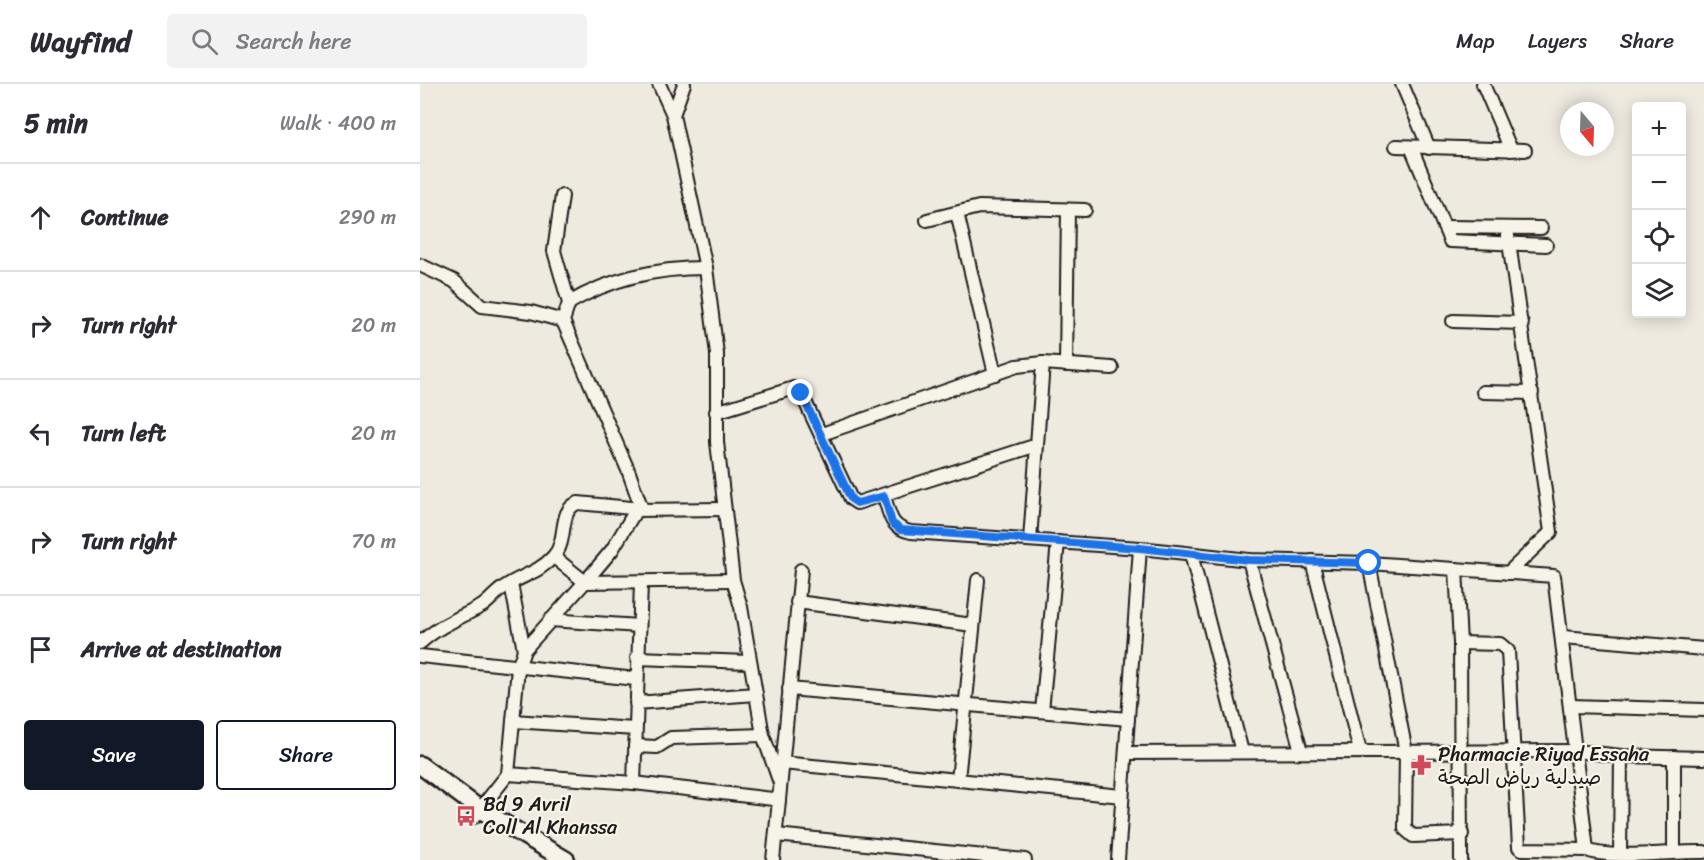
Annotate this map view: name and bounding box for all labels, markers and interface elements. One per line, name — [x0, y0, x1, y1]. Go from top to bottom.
search box — [167, 14, 587, 68]
text: Wayfind — [30, 17, 131, 66]
text: Search here — [236, 22, 352, 61]
text: Map — [1456, 22, 1495, 60]
text: Layers — [1528, 22, 1587, 60]
text: Share — [1620, 22, 1674, 60]
icon: search — [188, 25, 221, 58]
text: 5 min — [24, 100, 88, 146]
north arrow — [1560, 102, 1614, 156]
map controls — [1632, 102, 1686, 318]
button: + — [1632, 102, 1686, 156]
text: Walk · 400 m — [280, 106, 396, 141]
button: − — [1632, 156, 1686, 210]
text: Continue — [81, 198, 169, 237]
text: 290 m — [339, 200, 396, 235]
icon: ahead — [24, 201, 57, 234]
button: locate — [1632, 210, 1686, 264]
button: layers — [1632, 264, 1686, 318]
text: Turn right — [81, 306, 176, 345]
text: 20 m — [351, 308, 396, 343]
icon: right — [24, 309, 57, 342]
route end — [787, 379, 813, 405]
text: Turn left — [81, 414, 166, 453]
text: 20 m — [351, 416, 396, 451]
icon: left — [24, 417, 57, 450]
text: Turn right — [81, 522, 176, 561]
text: 70 m — [351, 524, 396, 559]
icon: right — [24, 525, 57, 558]
route start — [1355, 549, 1381, 575]
text: Arrive at destination — [81, 630, 282, 669]
icon: arrive — [24, 633, 57, 666]
button: Save — [24, 720, 204, 790]
button: Share — [216, 720, 396, 790]
place label: Pharmacie Riyad Essaha صيدلية رياض الصحة — [1438, 737, 1650, 795]
pharmacy icon: Pharmacie Riyad Essaha صيدلية رياض الصحة — [1409, 753, 1433, 777]
place label: Bd 9 Avril Coll Al Khanssa — [483, 787, 618, 845]
bus stop icon: Bd 9 Avril Coll Al Khanssa — [454, 804, 478, 828]

